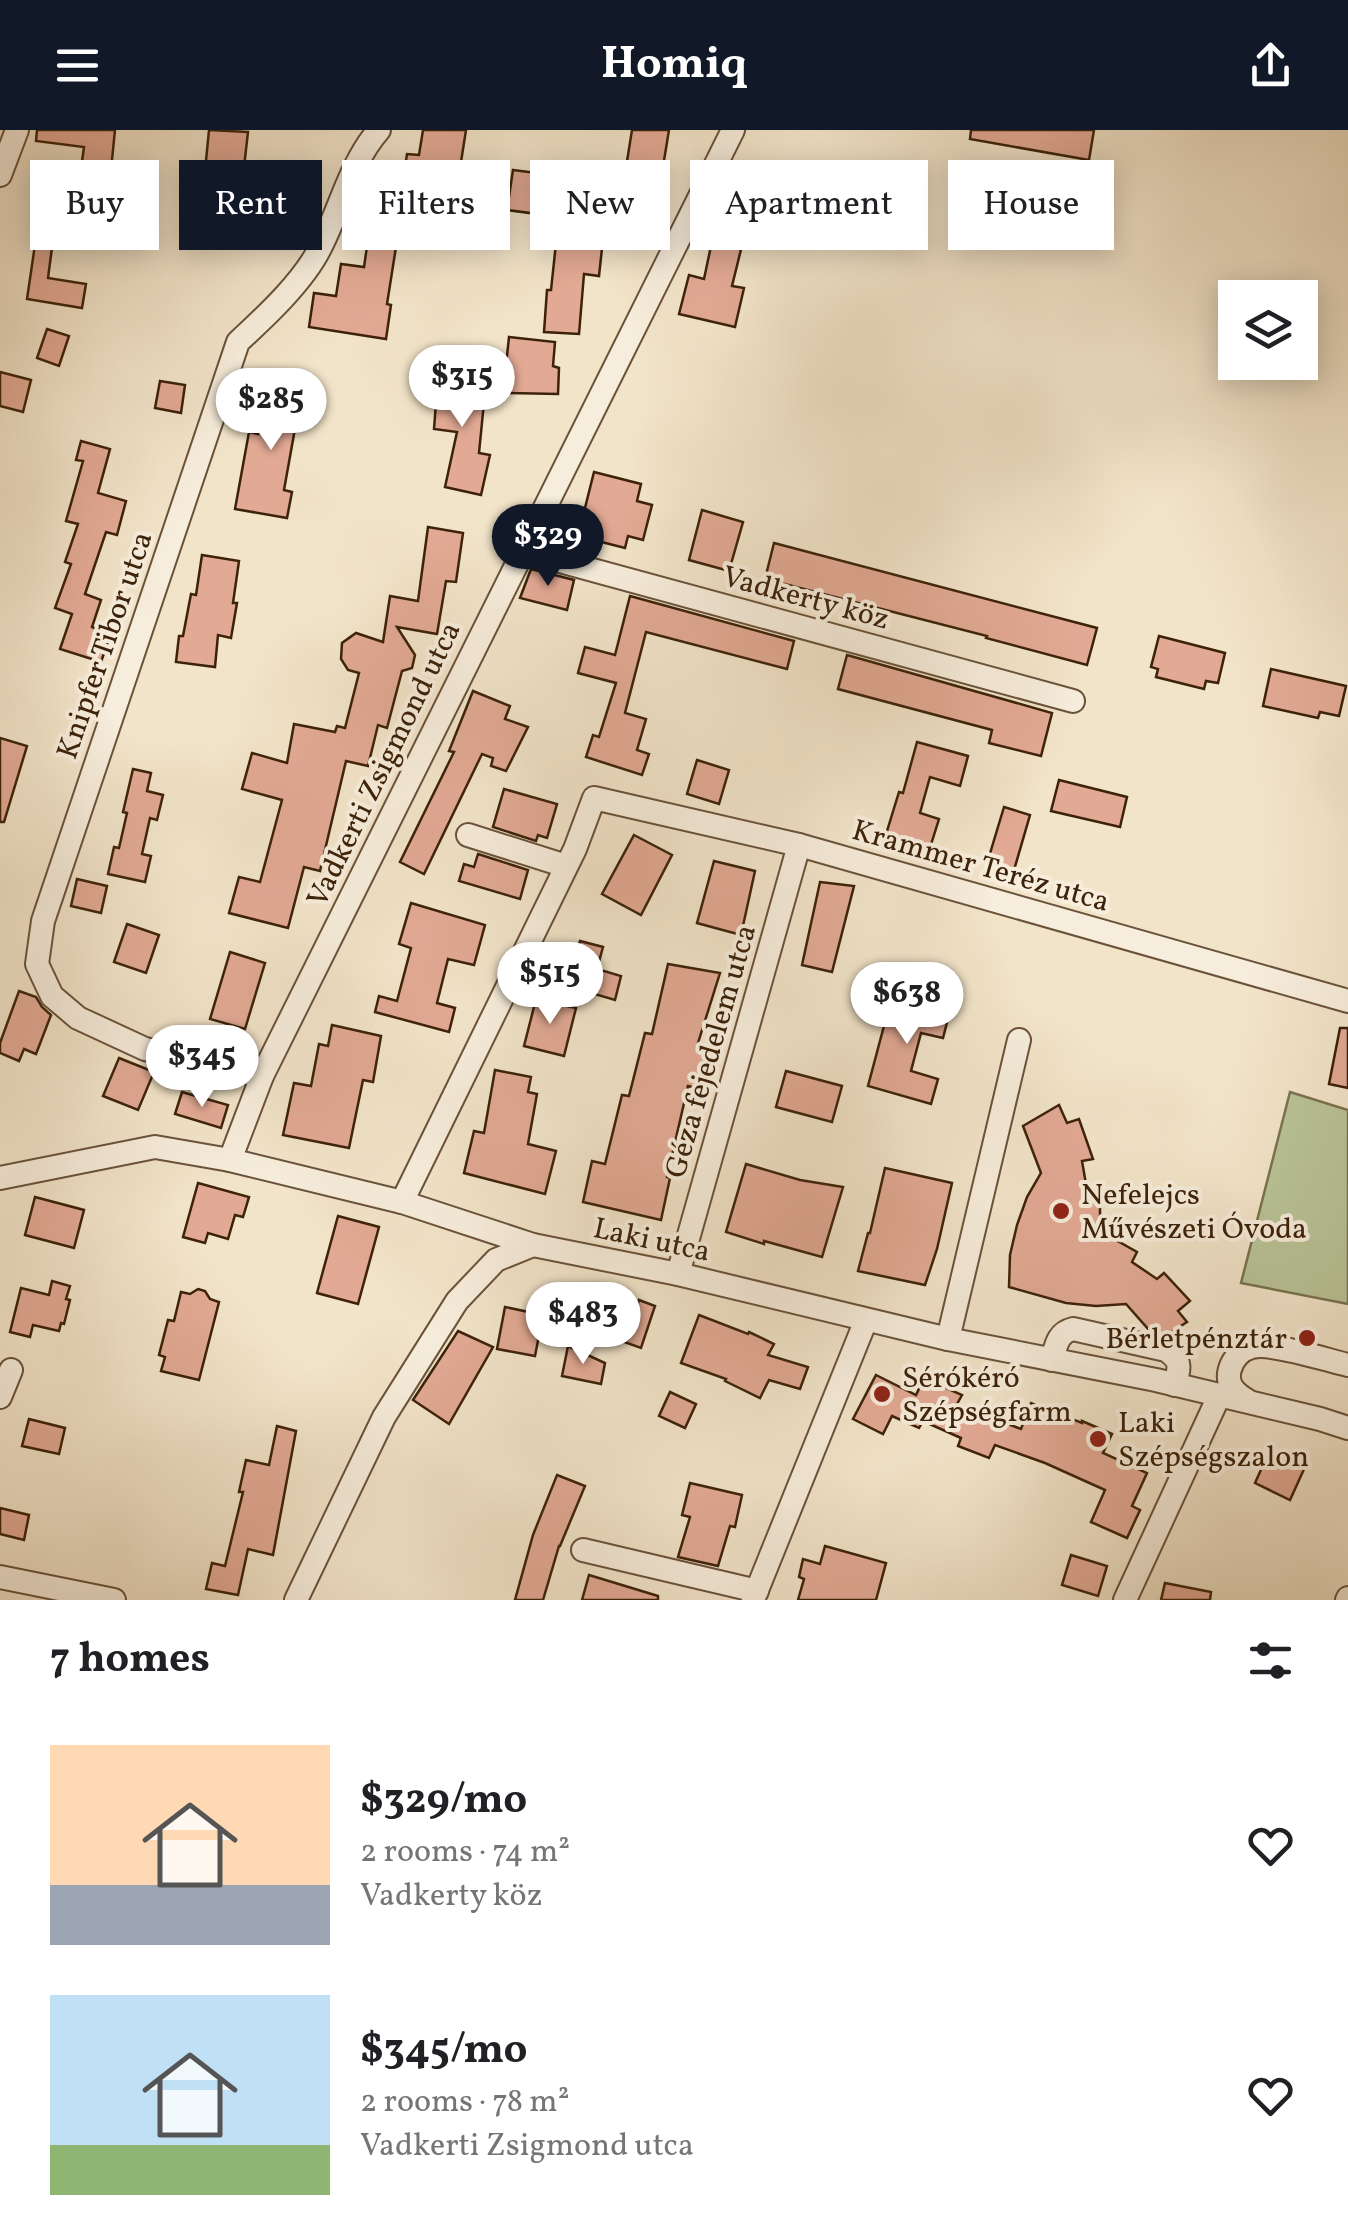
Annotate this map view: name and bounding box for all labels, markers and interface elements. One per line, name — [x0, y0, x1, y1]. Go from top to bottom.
text: Homiq — [601, 34, 747, 97]
icon: menu — [50, 38, 105, 93]
icon: share — [1243, 38, 1298, 93]
chip: Buy — [30, 160, 159, 250]
chip: Rent — [179, 160, 322, 250]
chip: Filters — [342, 160, 510, 250]
chip: New — [530, 160, 670, 250]
chip: Apartment — [690, 160, 928, 250]
chip: House — [948, 160, 1114, 250]
map controls — [1218, 280, 1318, 380]
button: layers — [1218, 280, 1318, 380]
pin: $315 — [403, 345, 521, 430]
text: $315 — [431, 355, 493, 399]
pin: $285 — [212, 368, 330, 453]
text: $285 — [238, 378, 304, 422]
pin: $329 — [489, 504, 607, 589]
text: $329 — [514, 514, 582, 558]
street label: Knipfer Tibor utca — [47, 526, 165, 765]
street label: Vadkerty köz — [717, 556, 894, 641]
street label: Vadkerti Zsigmond utca — [297, 615, 472, 915]
street label: Krammer Teréz utca — [847, 810, 1114, 924]
street label: Géza fejedelem utca — [656, 920, 768, 1183]
pin: $515 — [491, 942, 609, 1027]
text: $515 — [519, 952, 581, 996]
pin: $638 — [848, 962, 966, 1047]
text: $638 — [873, 972, 942, 1016]
pin: $345 — [143, 1025, 261, 1110]
text: $345 — [168, 1035, 236, 1079]
place label: Nefelejcs Művészeti Óvoda — [1081, 1175, 1307, 1251]
marker: Nefelejcs Művészeti Óvoda — [1050, 1200, 1072, 1222]
street label: Laki utca — [589, 1208, 714, 1274]
pin: $483 — [524, 1282, 642, 1367]
text: $483 — [548, 1292, 618, 1336]
place label: Bérletpénztár — [1105, 1319, 1287, 1361]
marker: Bérletpénztár — [1296, 1327, 1318, 1349]
place label: Sérókéró Szépségfarm — [902, 1358, 1072, 1434]
marker: Sérókéró Szépségfarm — [871, 1383, 893, 1405]
place label: Laki Szépségszalon — [1118, 1403, 1309, 1479]
marker: Laki Szépségszalon — [1087, 1428, 1109, 1450]
text: 7 homes — [50, 1631, 210, 1690]
icon: filters — [1243, 1633, 1298, 1688]
text: $329/mo — [360, 1772, 527, 1831]
icon: home — [130, 1785, 250, 1905]
icon: heart — [1243, 1818, 1298, 1873]
text: 2 rooms · 74 m² — [360, 1831, 570, 1875]
text: Vadkerty köz — [360, 1875, 543, 1919]
text: $345/mo — [360, 2022, 527, 2081]
icon: home — [130, 2035, 250, 2155]
icon: heart — [1243, 2068, 1298, 2123]
text: 2 rooms · 78 m² — [360, 2081, 570, 2125]
text: Vadkerti Zsigmond utca — [360, 2125, 694, 2169]

